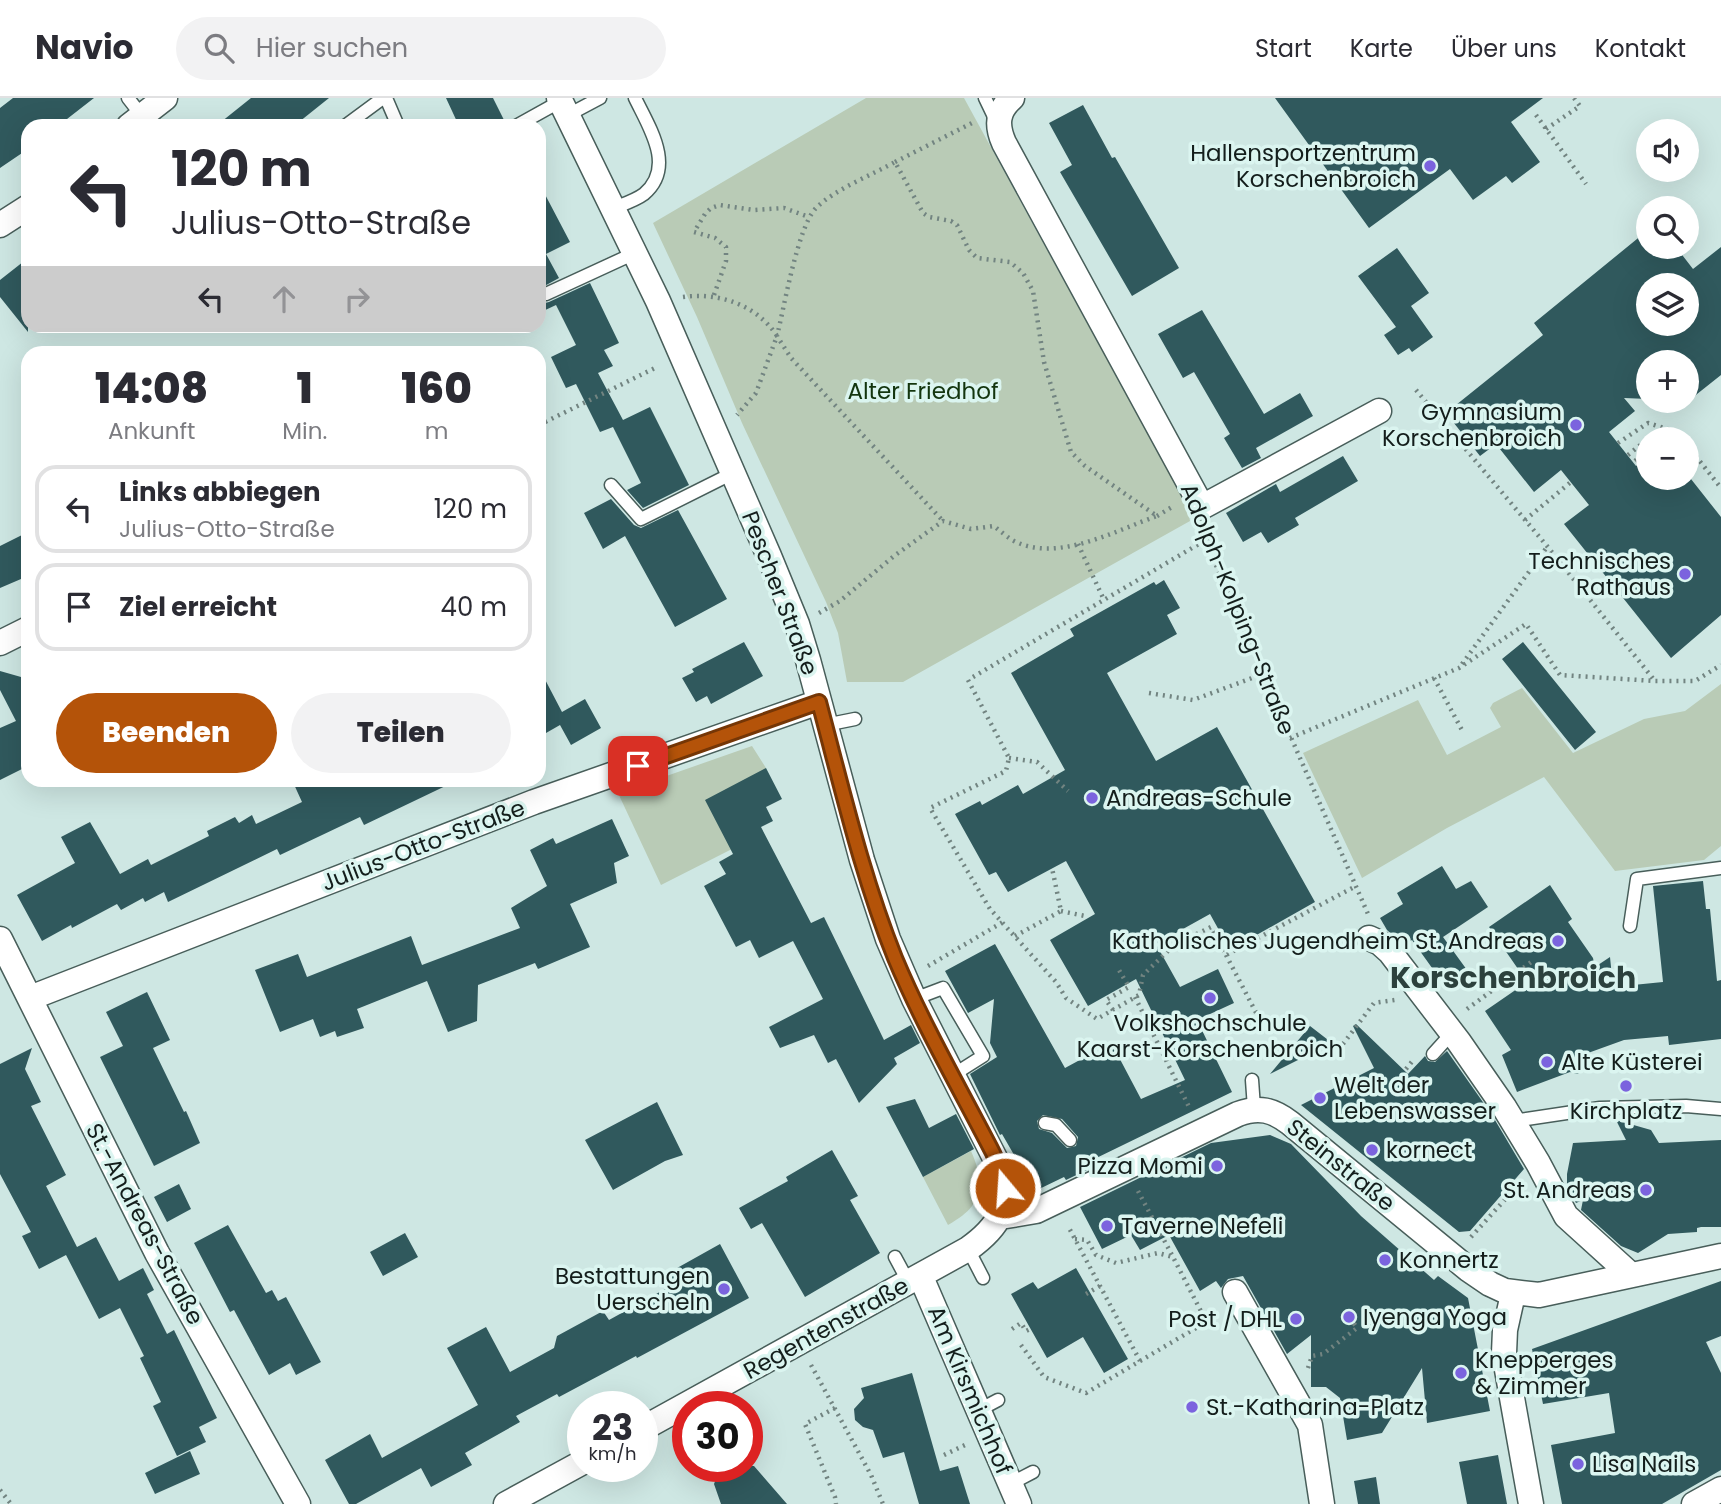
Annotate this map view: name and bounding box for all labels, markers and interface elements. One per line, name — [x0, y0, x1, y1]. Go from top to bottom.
search box — [176, 17, 666, 80]
text: Navio — [35, 24, 134, 71]
icon: search — [200, 29, 238, 67]
text: Hier suchen — [256, 30, 408, 66]
text: Start — [1255, 32, 1312, 65]
text: Karte — [1350, 32, 1413, 65]
text: Über uns — [1451, 32, 1557, 65]
text: Kontakt — [1595, 32, 1686, 65]
map controls — [1636, 119, 1699, 490]
button: sound — [1636, 119, 1699, 182]
text: 120 m — [171, 135, 312, 203]
place label: Hallensportzentrum Korschenbroich — [1190, 137, 1416, 195]
icon: left — [56, 147, 147, 238]
marker: Hallensportzentrum Korschenbroich — [1422, 158, 1438, 174]
button: search — [1636, 196, 1699, 259]
text: Julius-Otto-Straße — [171, 200, 471, 245]
button: layers — [1636, 273, 1699, 336]
icon: left — [192, 280, 230, 318]
icon: ahead — [265, 280, 303, 318]
icon: right — [338, 280, 376, 318]
button: + — [1636, 350, 1699, 413]
text: 14:08 — [95, 359, 208, 418]
text: 1 — [297, 359, 313, 418]
text: 160 — [401, 359, 472, 418]
park label: Alter Friedhof — [847, 375, 999, 407]
place label: Gymnasium Korschenbroich — [1382, 396, 1562, 454]
text: Ankunft — [108, 415, 195, 447]
text: Min. — [282, 415, 327, 447]
text: m — [425, 415, 448, 447]
marker: Gymnasium Korschenbroich — [1568, 417, 1584, 433]
button: − — [1636, 427, 1699, 490]
text: Links abbiegen — [119, 474, 321, 510]
street label: Adolph-Kolping-Straße — [1173, 478, 1303, 740]
icon: left — [60, 490, 98, 528]
text: 120 m — [434, 491, 507, 527]
street label: Pescher Straße — [734, 506, 826, 680]
text: Julius-Otto-Straße — [119, 513, 335, 545]
place label: Technisches Rathaus — [1528, 545, 1671, 603]
marker: Technisches Rathaus — [1677, 566, 1693, 582]
icon: arrive — [60, 588, 98, 626]
text: Ziel erreicht — [119, 589, 277, 625]
text: 40 m — [441, 589, 507, 625]
button: Beenden — [56, 693, 277, 773]
button: Teilen — [291, 693, 511, 773]
pin — [608, 736, 668, 796]
icon: arrive — [619, 747, 657, 785]
place label: Andreas-Schule — [1106, 782, 1292, 814]
marker: Andreas-Schule — [1084, 790, 1100, 806]
street label: Julius-Otto-Straße — [317, 791, 529, 899]
place label: Katholisches Jugendheim St. Andreas — [1112, 925, 1544, 957]
marker: Katholisches Jugendheim St. Andreas — [1550, 933, 1566, 949]
district label: Korschenbroich — [1390, 956, 1636, 999]
marker: Volkshochschule Kaarst-Korschenbroich — [1202, 990, 1218, 1006]
place label: Volkshochschule Kaarst-Korschenbroich — [1077, 1007, 1343, 1065]
place label: Alte Küsterei — [1561, 1046, 1703, 1078]
marker: Alte Küsterei — [1539, 1054, 1555, 1070]
place label: Welt der Lebenswasser — [1334, 1069, 1496, 1127]
marker: Kirchplatz — [1618, 1078, 1634, 1094]
marker: Welt der Lebenswasser — [1312, 1090, 1328, 1106]
place label: Kirchplatz — [1570, 1095, 1682, 1127]
street label: Steinstraße — [1280, 1111, 1402, 1219]
street label: St.-Andreas-Straße — [78, 1118, 212, 1330]
place label: kornect — [1386, 1134, 1472, 1166]
marker: kornect — [1364, 1142, 1380, 1158]
place label: Pizza Momi — [1078, 1150, 1203, 1182]
position arrow — [968, 1151, 1042, 1225]
marker: Pizza Momi — [1209, 1158, 1225, 1174]
place label: St. Andreas — [1503, 1174, 1632, 1206]
marker: St. Andreas — [1638, 1182, 1654, 1198]
place label: Taverne Nefeli — [1121, 1210, 1283, 1242]
marker: Taverne Nefeli — [1099, 1218, 1115, 1234]
place label: Konnertz — [1399, 1244, 1499, 1276]
marker: Konnertz — [1377, 1252, 1393, 1268]
place label: Bestattungen Uerscheln — [555, 1260, 710, 1318]
street label: Regentenstraße — [738, 1269, 914, 1387]
marker: Bestattungen Uerscheln — [716, 1281, 732, 1297]
street label: Am Kirsmichhof — [920, 1301, 1020, 1479]
place label: Iyenga Yoga — [1363, 1301, 1507, 1333]
place label: Post / DHL — [1168, 1303, 1282, 1335]
marker: Iyenga Yoga — [1341, 1309, 1357, 1325]
marker: Post / DHL — [1288, 1311, 1304, 1327]
place label: Knepperges & Zimmer — [1475, 1344, 1614, 1402]
marker: Knepperges & Zimmer — [1453, 1365, 1469, 1381]
speed limit sign: 30 — [672, 1391, 763, 1482]
place label: St.-Katharina-Platz — [1206, 1391, 1424, 1423]
marker: St.-Katharina-Platz — [1184, 1399, 1200, 1415]
text: 23 — [592, 1403, 633, 1452]
text: km/h — [589, 1441, 636, 1466]
place label: Lisa Nails — [1592, 1448, 1696, 1480]
marker: Lisa Nails — [1570, 1456, 1586, 1472]

